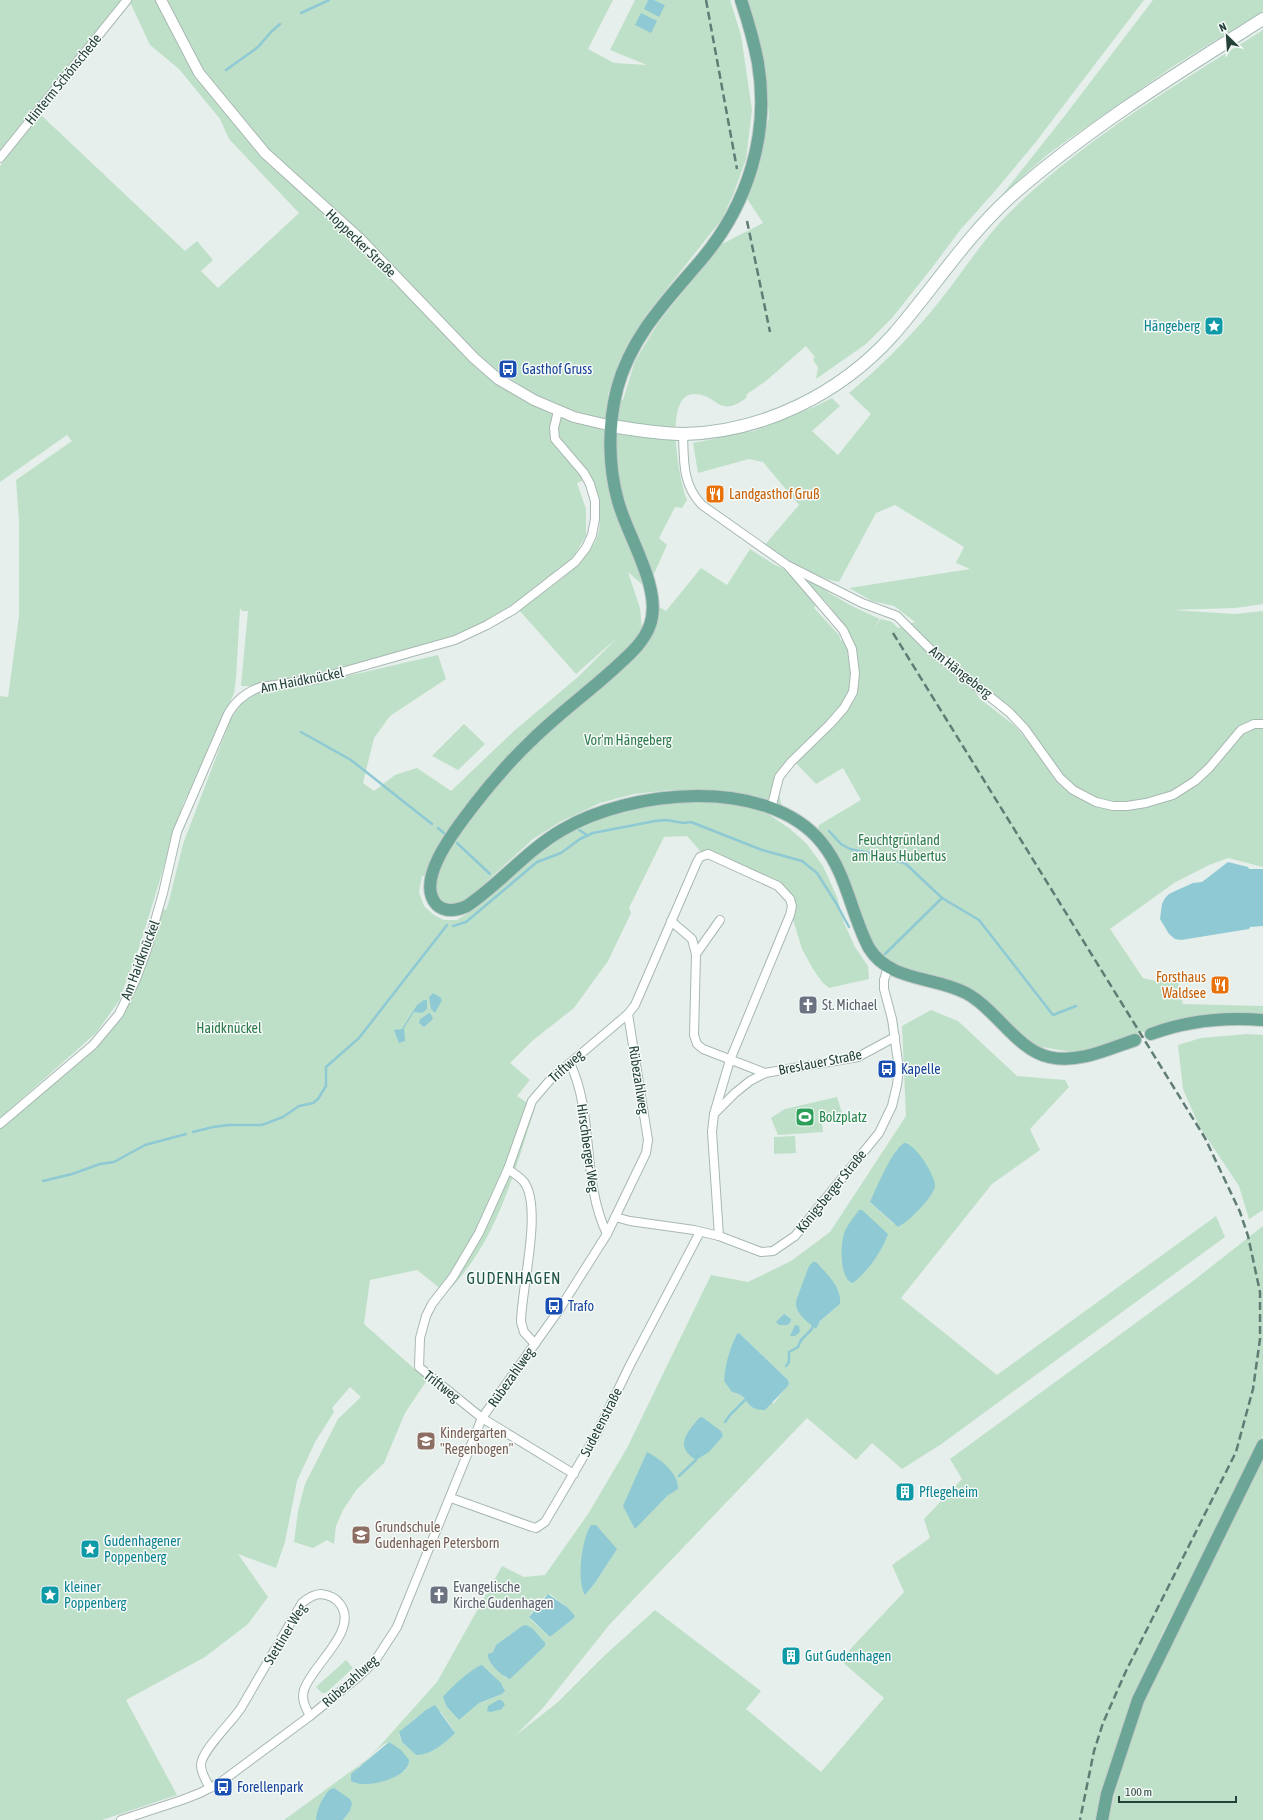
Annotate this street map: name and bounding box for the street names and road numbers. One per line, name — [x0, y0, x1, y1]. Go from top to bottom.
street label: Hinterm Schönschede — [22, 30, 104, 128]
street label: Hoppecker Straße — [323, 206, 399, 280]
street label: Am Hängeberg — [926, 643, 996, 701]
street label: Am Haidknückel — [259, 664, 345, 696]
street label: Am Haidknückel — [117, 918, 163, 1002]
street label: Rübezahlweg — [626, 1045, 652, 1115]
street label: Triftweg — [545, 1046, 587, 1086]
street label: Breslauer Straße — [777, 1046, 863, 1078]
street label: Hirschberger Weg — [574, 1103, 602, 1193]
street label: Königsberger Straße — [793, 1146, 869, 1236]
street label: Rübezahlweg — [485, 1344, 537, 1410]
street label: Triftweg — [421, 1367, 463, 1405]
street label: Sudetenstraße — [577, 1385, 625, 1459]
street label: Stettiner Weg — [260, 1600, 310, 1668]
street label: Rübezahlweg — [319, 1652, 381, 1710]

